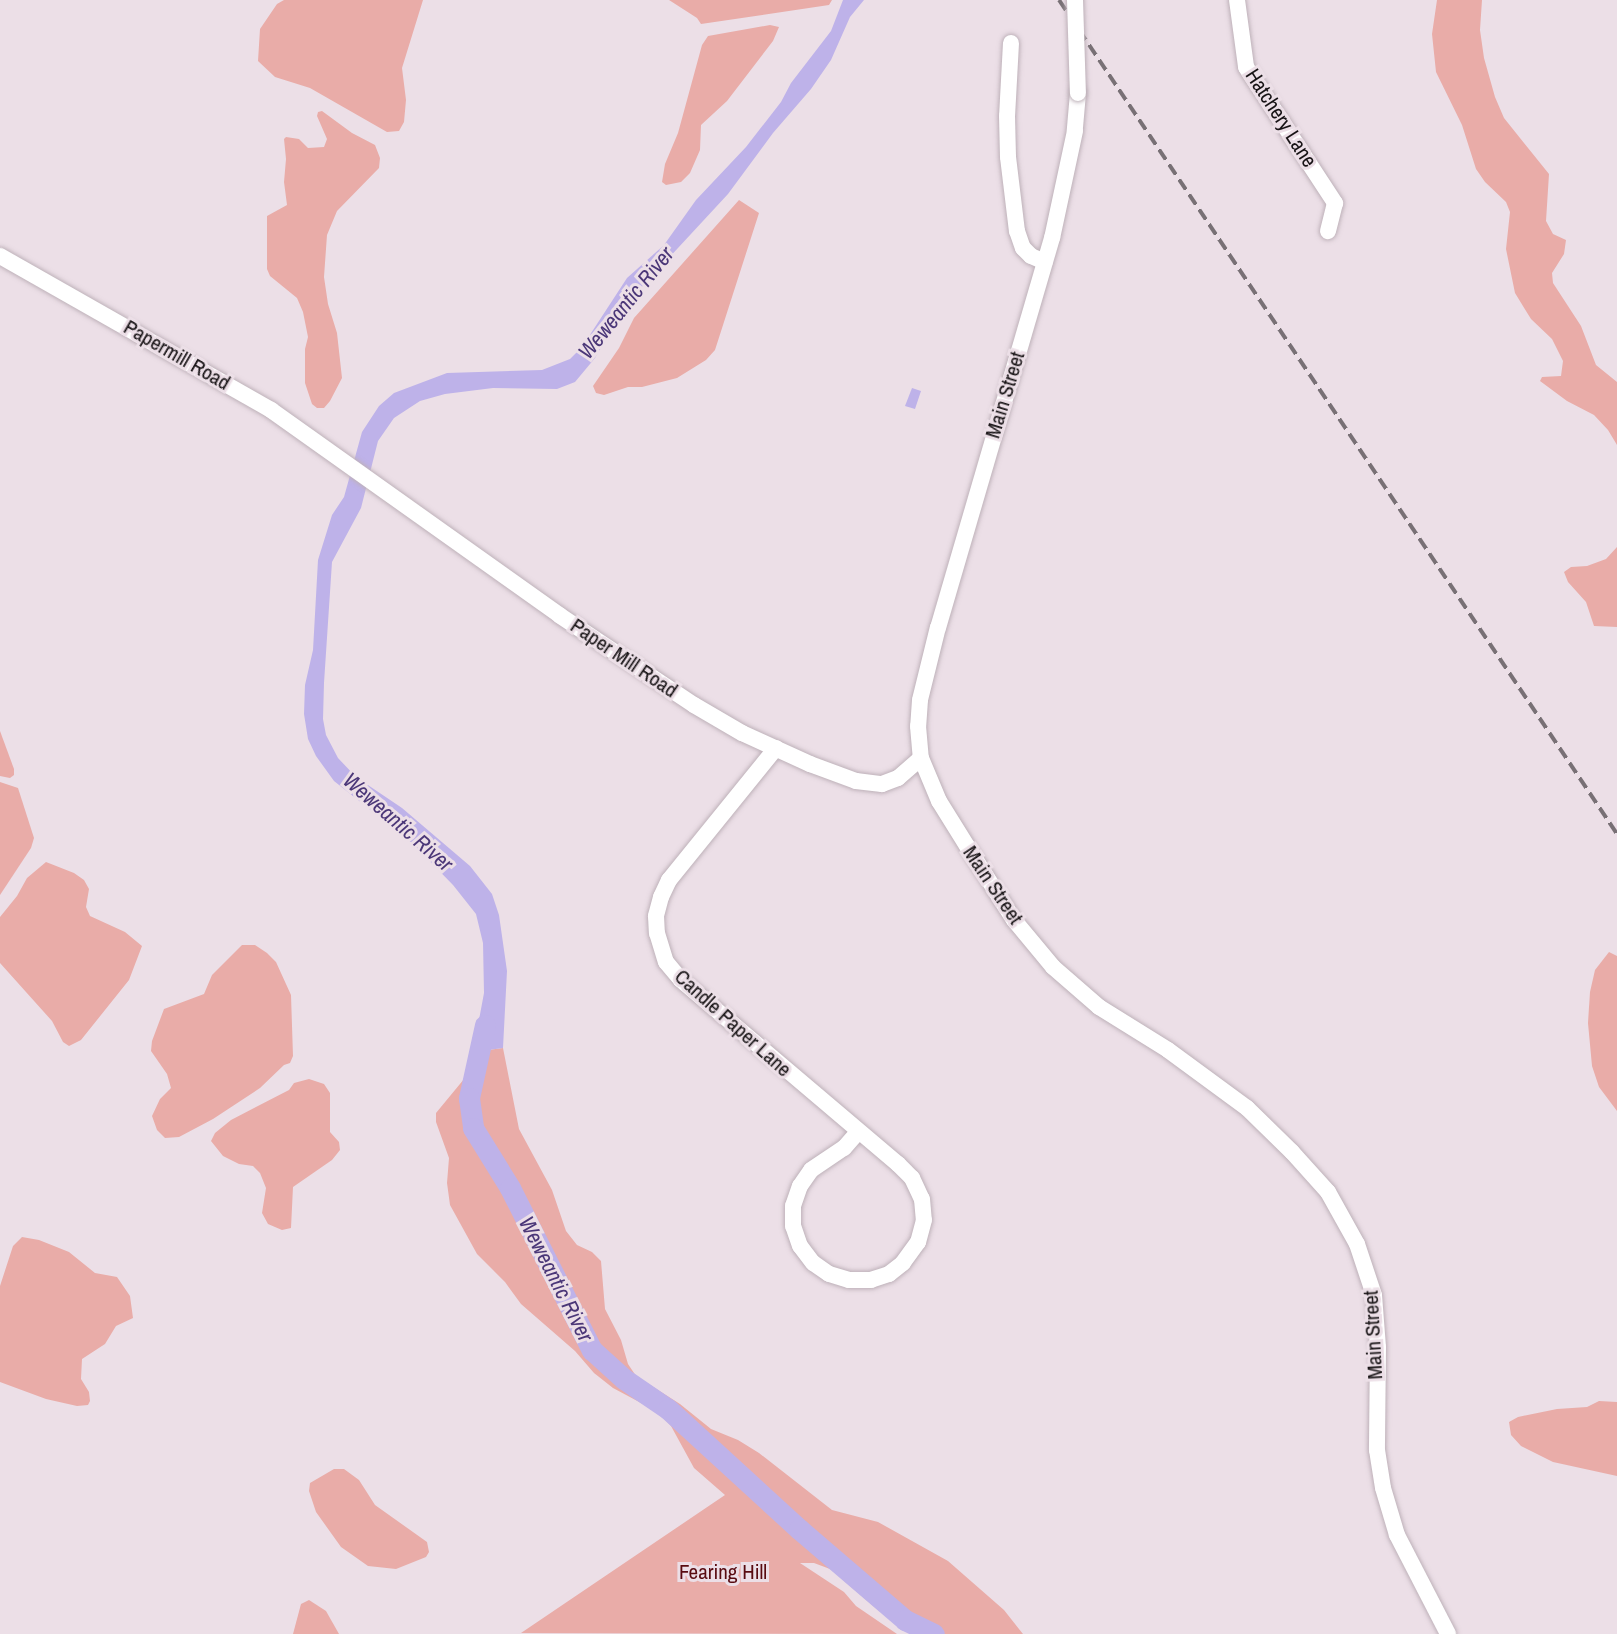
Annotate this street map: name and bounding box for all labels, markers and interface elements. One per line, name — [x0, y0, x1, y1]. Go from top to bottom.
street label: Hatchery Lane — [1240, 64, 1322, 172]
water label: Weweantic River — [573, 241, 679, 365]
street label: Papermill Road — [119, 314, 235, 396]
street label: Main Street — [980, 349, 1030, 441]
street label: Paper Mill Road — [566, 613, 682, 703]
water label: Weweantic River — [338, 767, 458, 877]
street label: Main Street — [958, 841, 1028, 929]
street label: Candle Paper Lane — [669, 964, 797, 1082]
water label: Weweantic River — [513, 1212, 599, 1346]
street label: Main Street — [1358, 1290, 1388, 1380]
park label: Fearing Hill — [679, 1559, 767, 1585]

